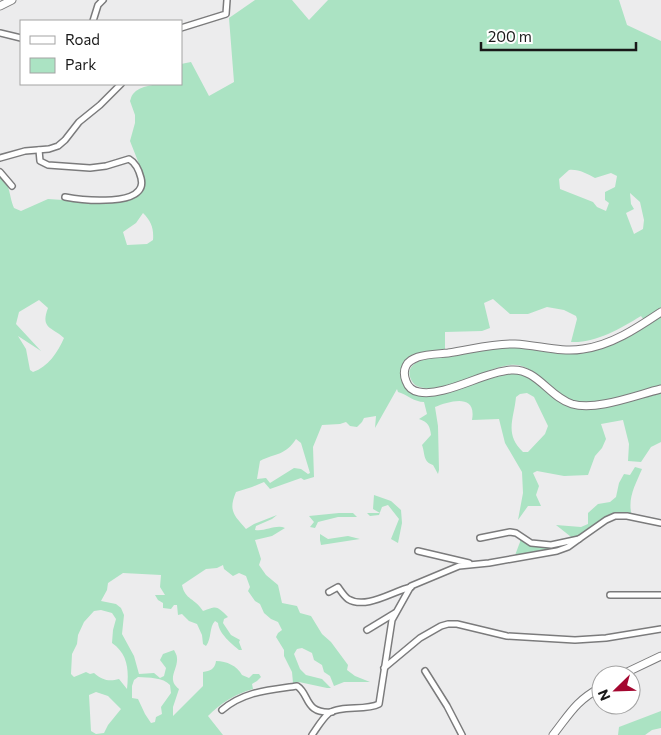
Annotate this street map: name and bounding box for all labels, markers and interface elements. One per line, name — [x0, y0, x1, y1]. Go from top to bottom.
legend — [20, 20, 182, 85]
scale bar — [481, 20, 636, 52]
text: 200 m — [488, 27, 532, 45]
text: Road — [65, 30, 100, 48]
text: Park — [65, 55, 96, 73]
north arrow — [591, 665, 641, 715]
text: N — [594, 687, 613, 703]

